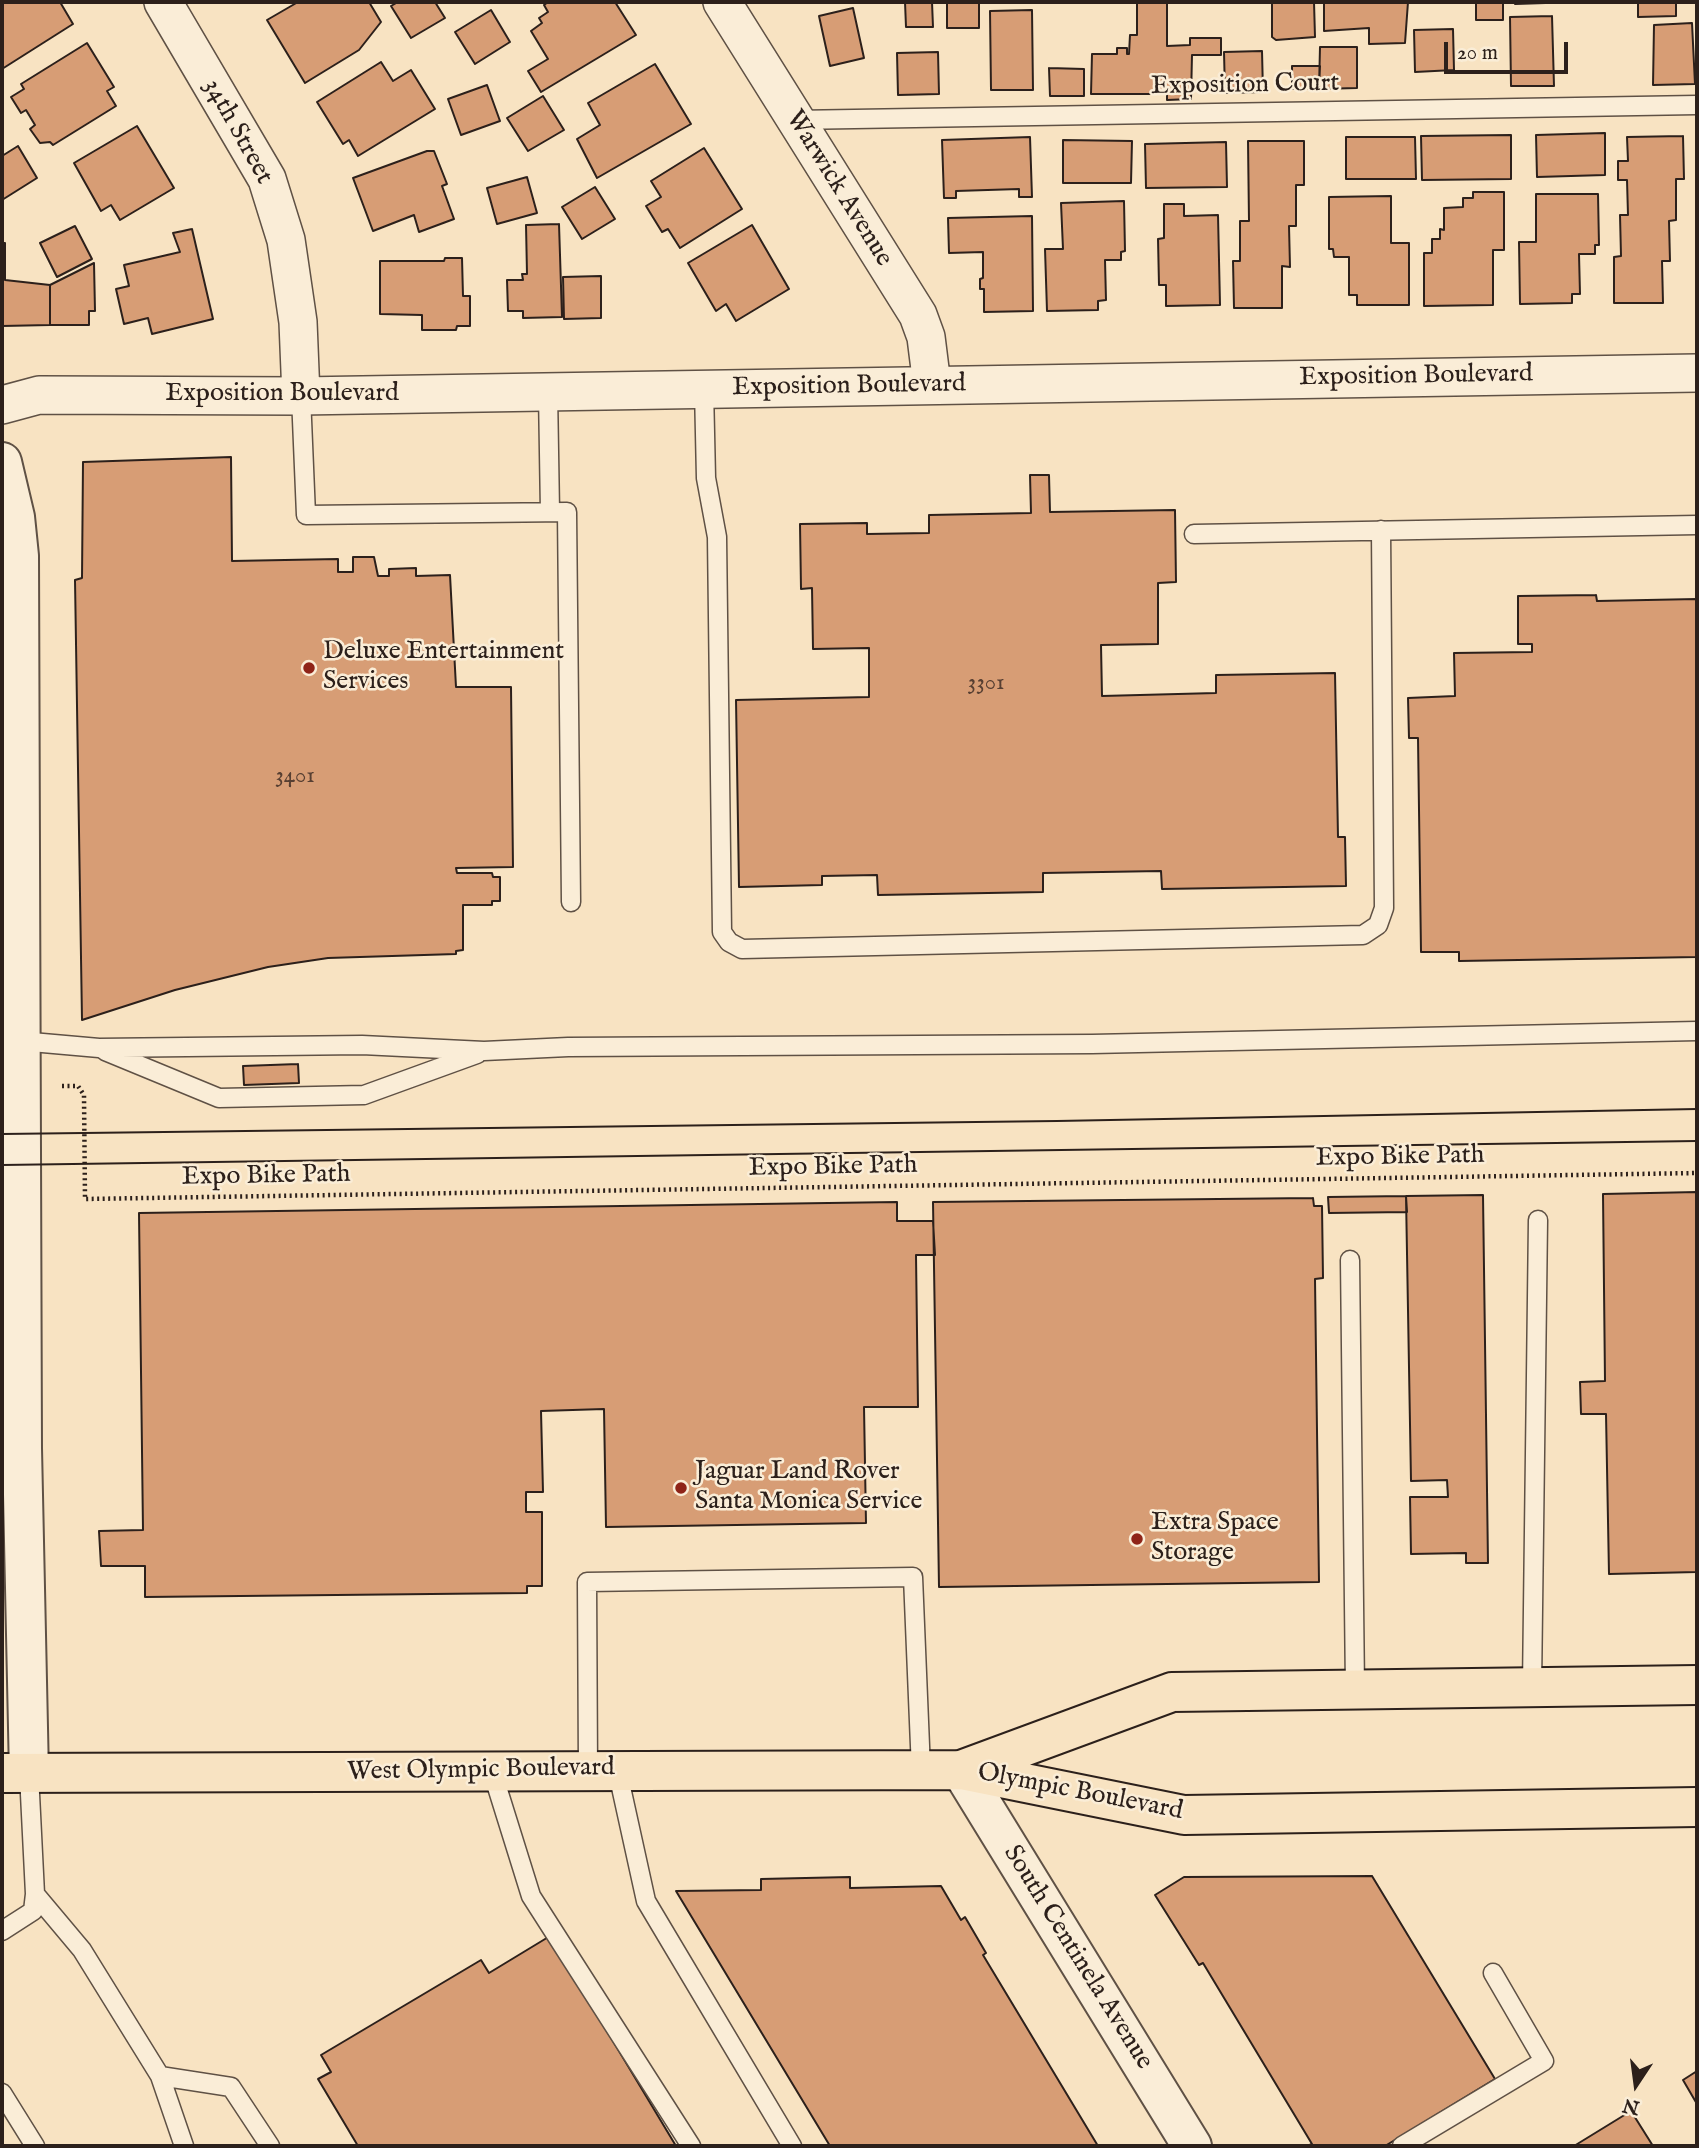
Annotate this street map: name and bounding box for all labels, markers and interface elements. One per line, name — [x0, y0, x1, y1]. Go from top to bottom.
scale bar — [1447, 28, 1571, 72]
text: 20 m — [1457, 40, 1498, 67]
street label: Exposition Court — [1151, 69, 1339, 103]
street label: 34th Street — [195, 74, 279, 190]
street label: Warwick Avenue — [778, 105, 898, 273]
street label: Exposition Boulevard — [1299, 359, 1533, 395]
street label: Exposition Boulevard — [732, 369, 966, 405]
street label: Exposition Boulevard — [165, 379, 399, 411]
place label: Deluxe Entertainment Services — [323, 637, 564, 698]
marker: Deluxe Entertainment Services — [301, 660, 317, 676]
house number: 3301 — [968, 670, 1004, 698]
house number: 3401 — [275, 763, 315, 791]
street label: Expo Bike Path — [1315, 1141, 1485, 1175]
street label: Expo Bike Path — [748, 1151, 918, 1185]
street label: Expo Bike Path — [181, 1160, 351, 1194]
place label: Jaguar Land Rover Santa Monica Service — [695, 1457, 922, 1518]
marker: Jaguar Land Rover Santa Monica Service — [673, 1480, 689, 1496]
place label: Extra Space Storage — [1151, 1508, 1279, 1570]
marker: Extra Space Storage — [1129, 1531, 1145, 1547]
street label: West Olympic Boulevard — [347, 1753, 615, 1789]
street label: Olympic Boulevard — [975, 1758, 1185, 1828]
street label: South Centinela Avenue — [995, 1840, 1159, 2076]
north arrow — [1601, 2050, 1671, 2120]
text: N — [1621, 2092, 1642, 2119]

